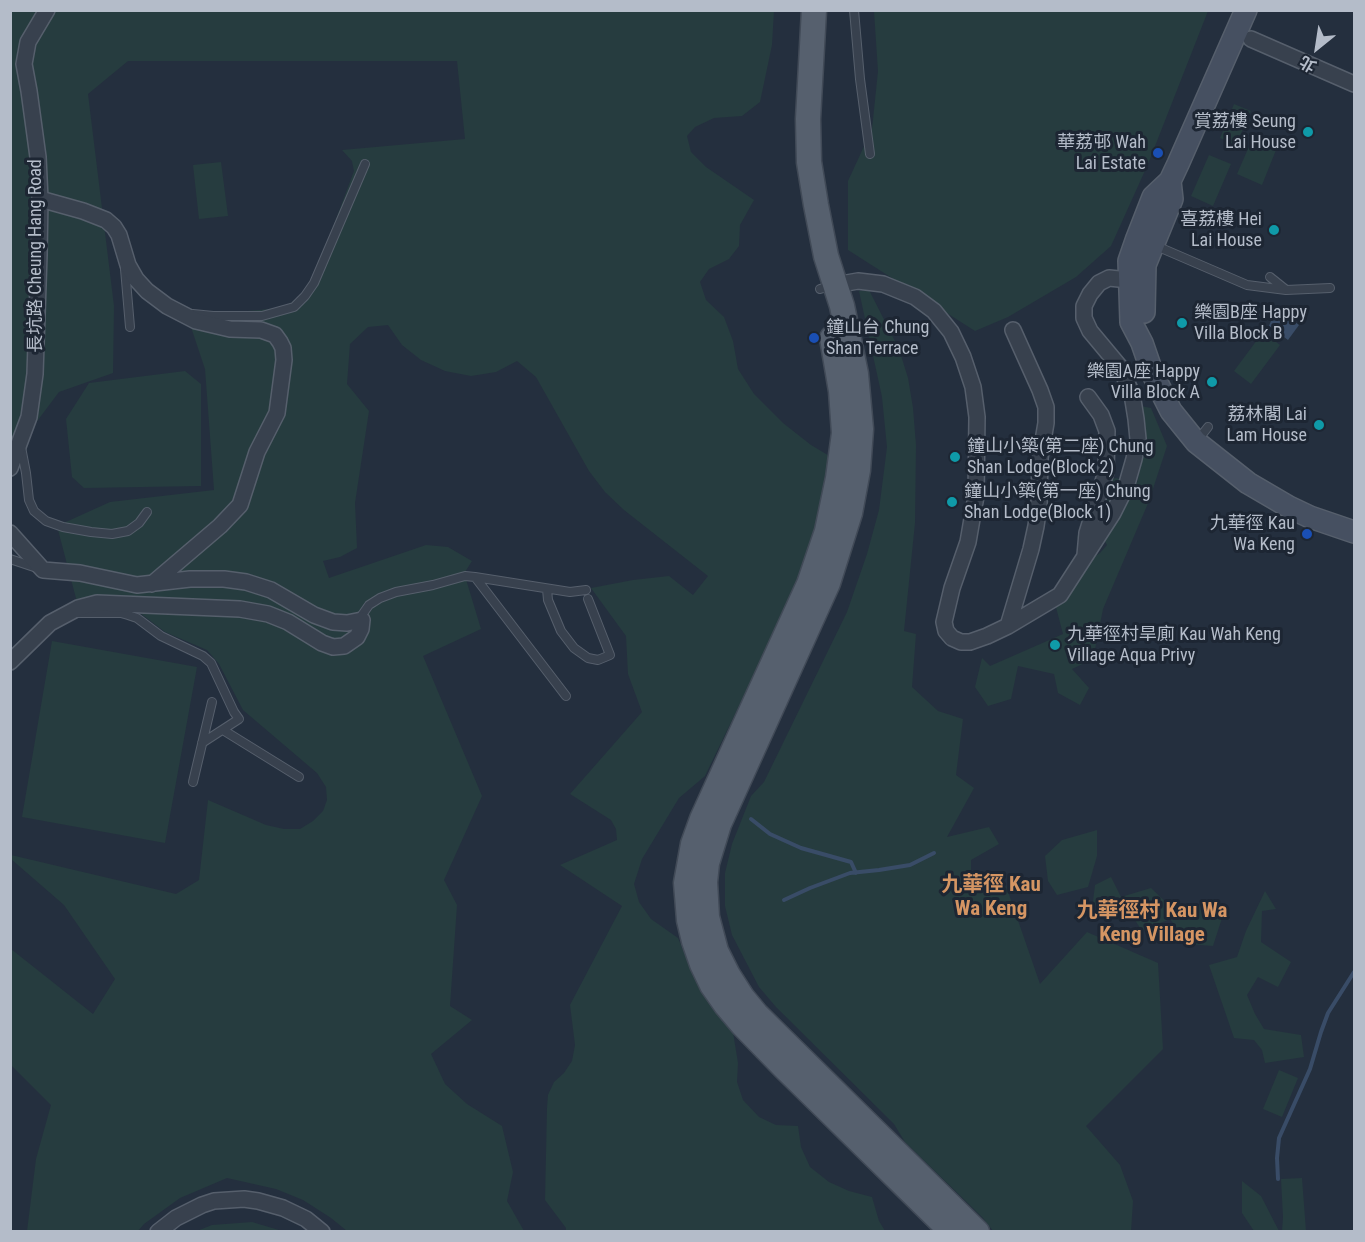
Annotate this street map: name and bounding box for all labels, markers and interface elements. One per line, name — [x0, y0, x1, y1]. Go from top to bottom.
north arrow — [1287, 18, 1347, 78]
text: 北 — [1296, 52, 1319, 76]
place label: 賞荔樓 Seung Lai House — [1194, 111, 1296, 154]
marker: 賞荔樓 Seung Lai House — [1301, 125, 1315, 139]
place label: 華荔邨 Wah Lai Estate — [1057, 132, 1146, 174]
marker: 華荔邨 Wah Lai Estate — [1151, 146, 1165, 160]
street label: 長坑路 Cheung Hang Road — [25, 159, 47, 353]
place label: 喜荔樓 Hei Lai House — [1180, 209, 1262, 252]
marker: 喜荔樓 Hei Lai House — [1267, 223, 1281, 237]
place label: 樂園B座 Happy Villa Block B — [1194, 302, 1307, 344]
marker: 樂園B座 Happy Villa Block B — [1175, 316, 1189, 330]
place label: 鐘山台 Chung Shan Terrace — [826, 317, 929, 360]
marker: 鐘山台 Chung Shan Terrace — [807, 331, 821, 345]
place label: 樂園A座 Happy Villa Block A — [1087, 361, 1200, 404]
marker: 樂園A座 Happy Villa Block A — [1205, 375, 1219, 389]
place label: 荔林閣 Lai Lam House — [1227, 404, 1307, 446]
marker: 荔林閣 Lai Lam House — [1312, 418, 1326, 432]
place label: 鐘山小築(第二座) Chung Shan Lodge(Block 2) — [967, 436, 1154, 478]
marker: 鐘山小築(第二座) Chung Shan Lodge(Block 2) — [948, 450, 962, 464]
place label: 鐘山小築(第一座) Chung Shan Lodge(Block 1) — [964, 481, 1151, 524]
marker: 鐘山小築(第一座) Chung Shan Lodge(Block 1) — [945, 495, 959, 509]
place label: 九華徑 Kau Wa Keng — [1210, 513, 1295, 556]
marker: 九華徑 Kau Wa Keng — [1300, 527, 1314, 541]
place label: 九華徑村旱廁 Kau Wah Keng Village Aqua Privy — [1067, 624, 1281, 666]
marker: 九華徑村旱廁 Kau Wah Keng Village Aqua Privy — [1048, 638, 1062, 652]
district label: 九華徑 Kau Wa Keng — [941, 873, 1041, 923]
district label: 九華徑村 Kau Wa Keng Village — [1077, 899, 1227, 949]

